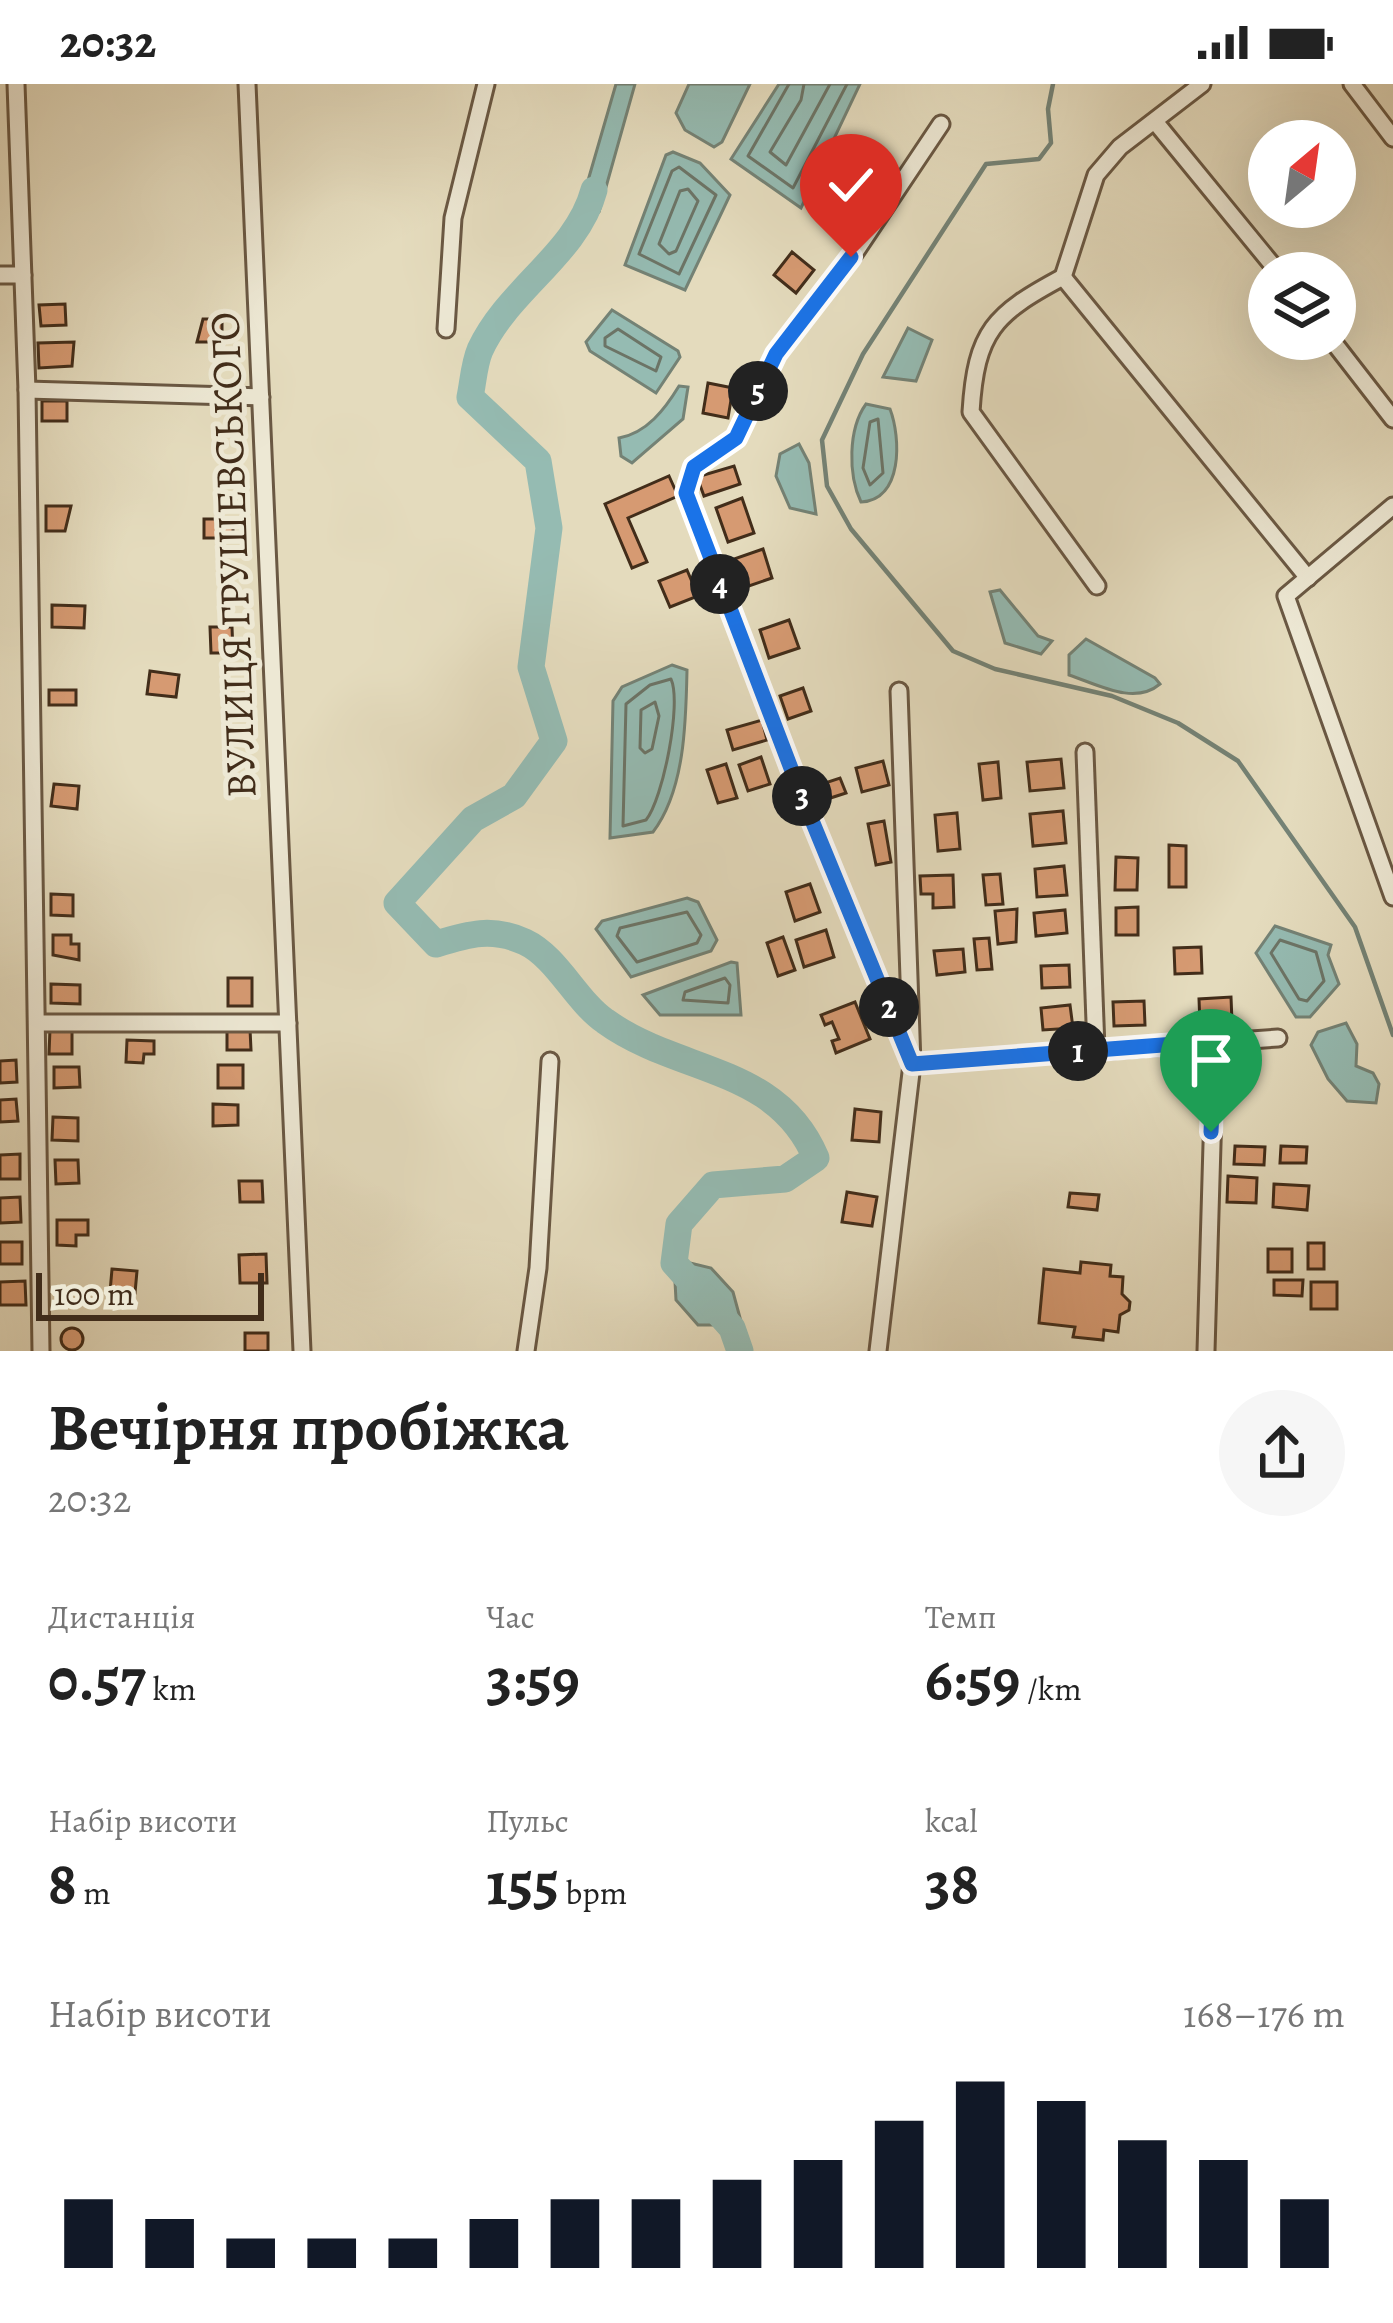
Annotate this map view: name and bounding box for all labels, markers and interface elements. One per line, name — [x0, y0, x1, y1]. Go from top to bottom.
text: 20:32 — [60, 11, 156, 73]
north arrow — [1248, 120, 1356, 228]
map controls — [1248, 120, 1356, 360]
pin — [800, 134, 902, 257]
icon: check — [818, 152, 884, 218]
button: layers — [1248, 252, 1356, 360]
street label: ВУЛИЦЯ ГРУШЕВСЬКОГО — [196, 311, 269, 799]
pin: 5 — [728, 361, 788, 421]
text: 5 — [751, 368, 765, 413]
pin: 4 — [690, 554, 750, 614]
text: 4 — [712, 561, 728, 606]
pin: 3 — [772, 766, 832, 826]
text: 3 — [795, 773, 809, 818]
pin: 2 — [859, 977, 919, 1037]
text: 2 — [881, 984, 897, 1029]
pin — [1160, 1009, 1262, 1132]
pin: 1 — [1048, 1021, 1108, 1081]
icon: arrive — [1178, 1027, 1244, 1093]
text: 1 — [1072, 1028, 1084, 1073]
scale bar — [36, 1267, 264, 1320]
text: 100 m — [54, 1271, 134, 1316]
text: Вечірня пробіжка — [48, 1382, 569, 1472]
button: share — [1219, 1390, 1345, 1516]
text: 20:32 — [48, 1472, 131, 1525]
text: Дистанція — [48, 1594, 195, 1639]
text: Час — [486, 1594, 535, 1639]
text: Темп — [925, 1594, 997, 1639]
text: 0.57 — [48, 1639, 146, 1721]
text: 3:59 — [486, 1639, 580, 1721]
text: 6:59 — [925, 1639, 1020, 1721]
text: km — [146, 1666, 196, 1711]
text: /km — [1020, 1666, 1082, 1711]
text: Набір висоти — [48, 1798, 237, 1843]
text: Пульс — [486, 1798, 569, 1843]
text: kcal — [925, 1798, 978, 1843]
text: 8 — [48, 1843, 77, 1925]
text: 155 — [486, 1843, 559, 1925]
text: 38 — [925, 1843, 979, 1925]
text: m — [77, 1870, 111, 1915]
text: bpm — [559, 1870, 627, 1915]
text: Набір висоти — [48, 1987, 272, 2040]
text: 168–176 m — [1183, 1987, 1345, 2040]

